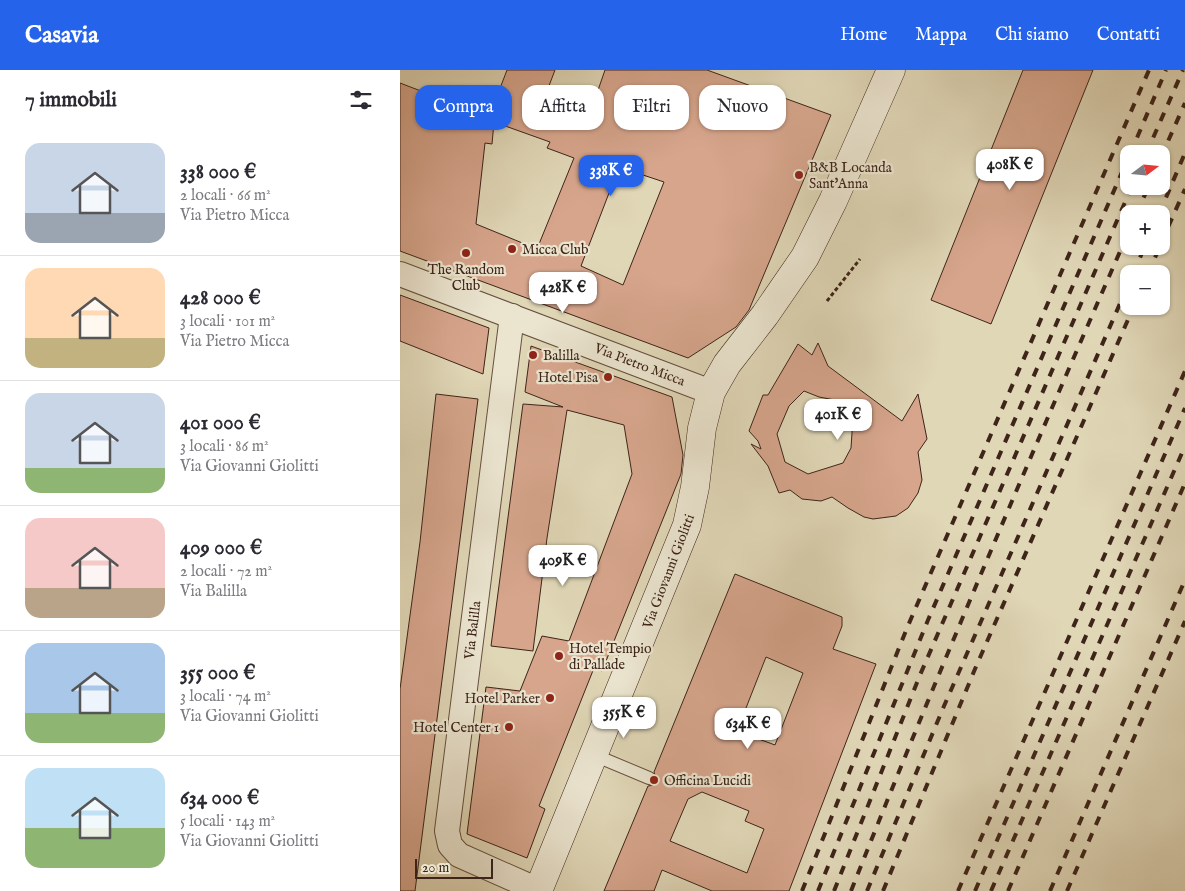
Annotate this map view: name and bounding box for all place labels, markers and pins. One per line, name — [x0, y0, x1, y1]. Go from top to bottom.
pin: 408K € — [969, 148, 1051, 191]
pin: 338K € — [570, 154, 652, 197]
place label: B&B Locanda Sant'Anna — [809, 159, 893, 193]
marker: B&B Locanda Sant'Anna — [793, 169, 805, 181]
place label: Micca Club — [522, 241, 589, 259]
marker: Micca Club — [506, 243, 518, 255]
marker: The Random Club — [460, 247, 472, 259]
place label: The Random Club — [427, 261, 505, 295]
pin: 428K € — [522, 272, 604, 314]
place label: Balilla — [543, 347, 581, 365]
marker: Balilla — [527, 349, 539, 361]
place label: Hotel Pisa — [538, 369, 599, 387]
marker: Hotel Pisa — [602, 371, 614, 383]
pin: 401K € — [797, 398, 879, 441]
pin: 409K € — [522, 544, 604, 587]
place label: Hotel Tempio di Pallade — [569, 640, 652, 674]
marker: Hotel Tempio di Pallade — [553, 650, 565, 662]
place label: Hotel Parker — [464, 690, 540, 708]
marker: Hotel Parker — [544, 692, 556, 704]
pin: 355K € — [583, 696, 665, 739]
pin: 634K € — [707, 708, 789, 750]
place label: Hotel Center 1 — [413, 719, 499, 737]
marker: Hotel Center 1 — [503, 721, 515, 733]
place label: Officina Lucidi — [664, 772, 751, 790]
marker: Officina Lucidi — [648, 774, 660, 786]

